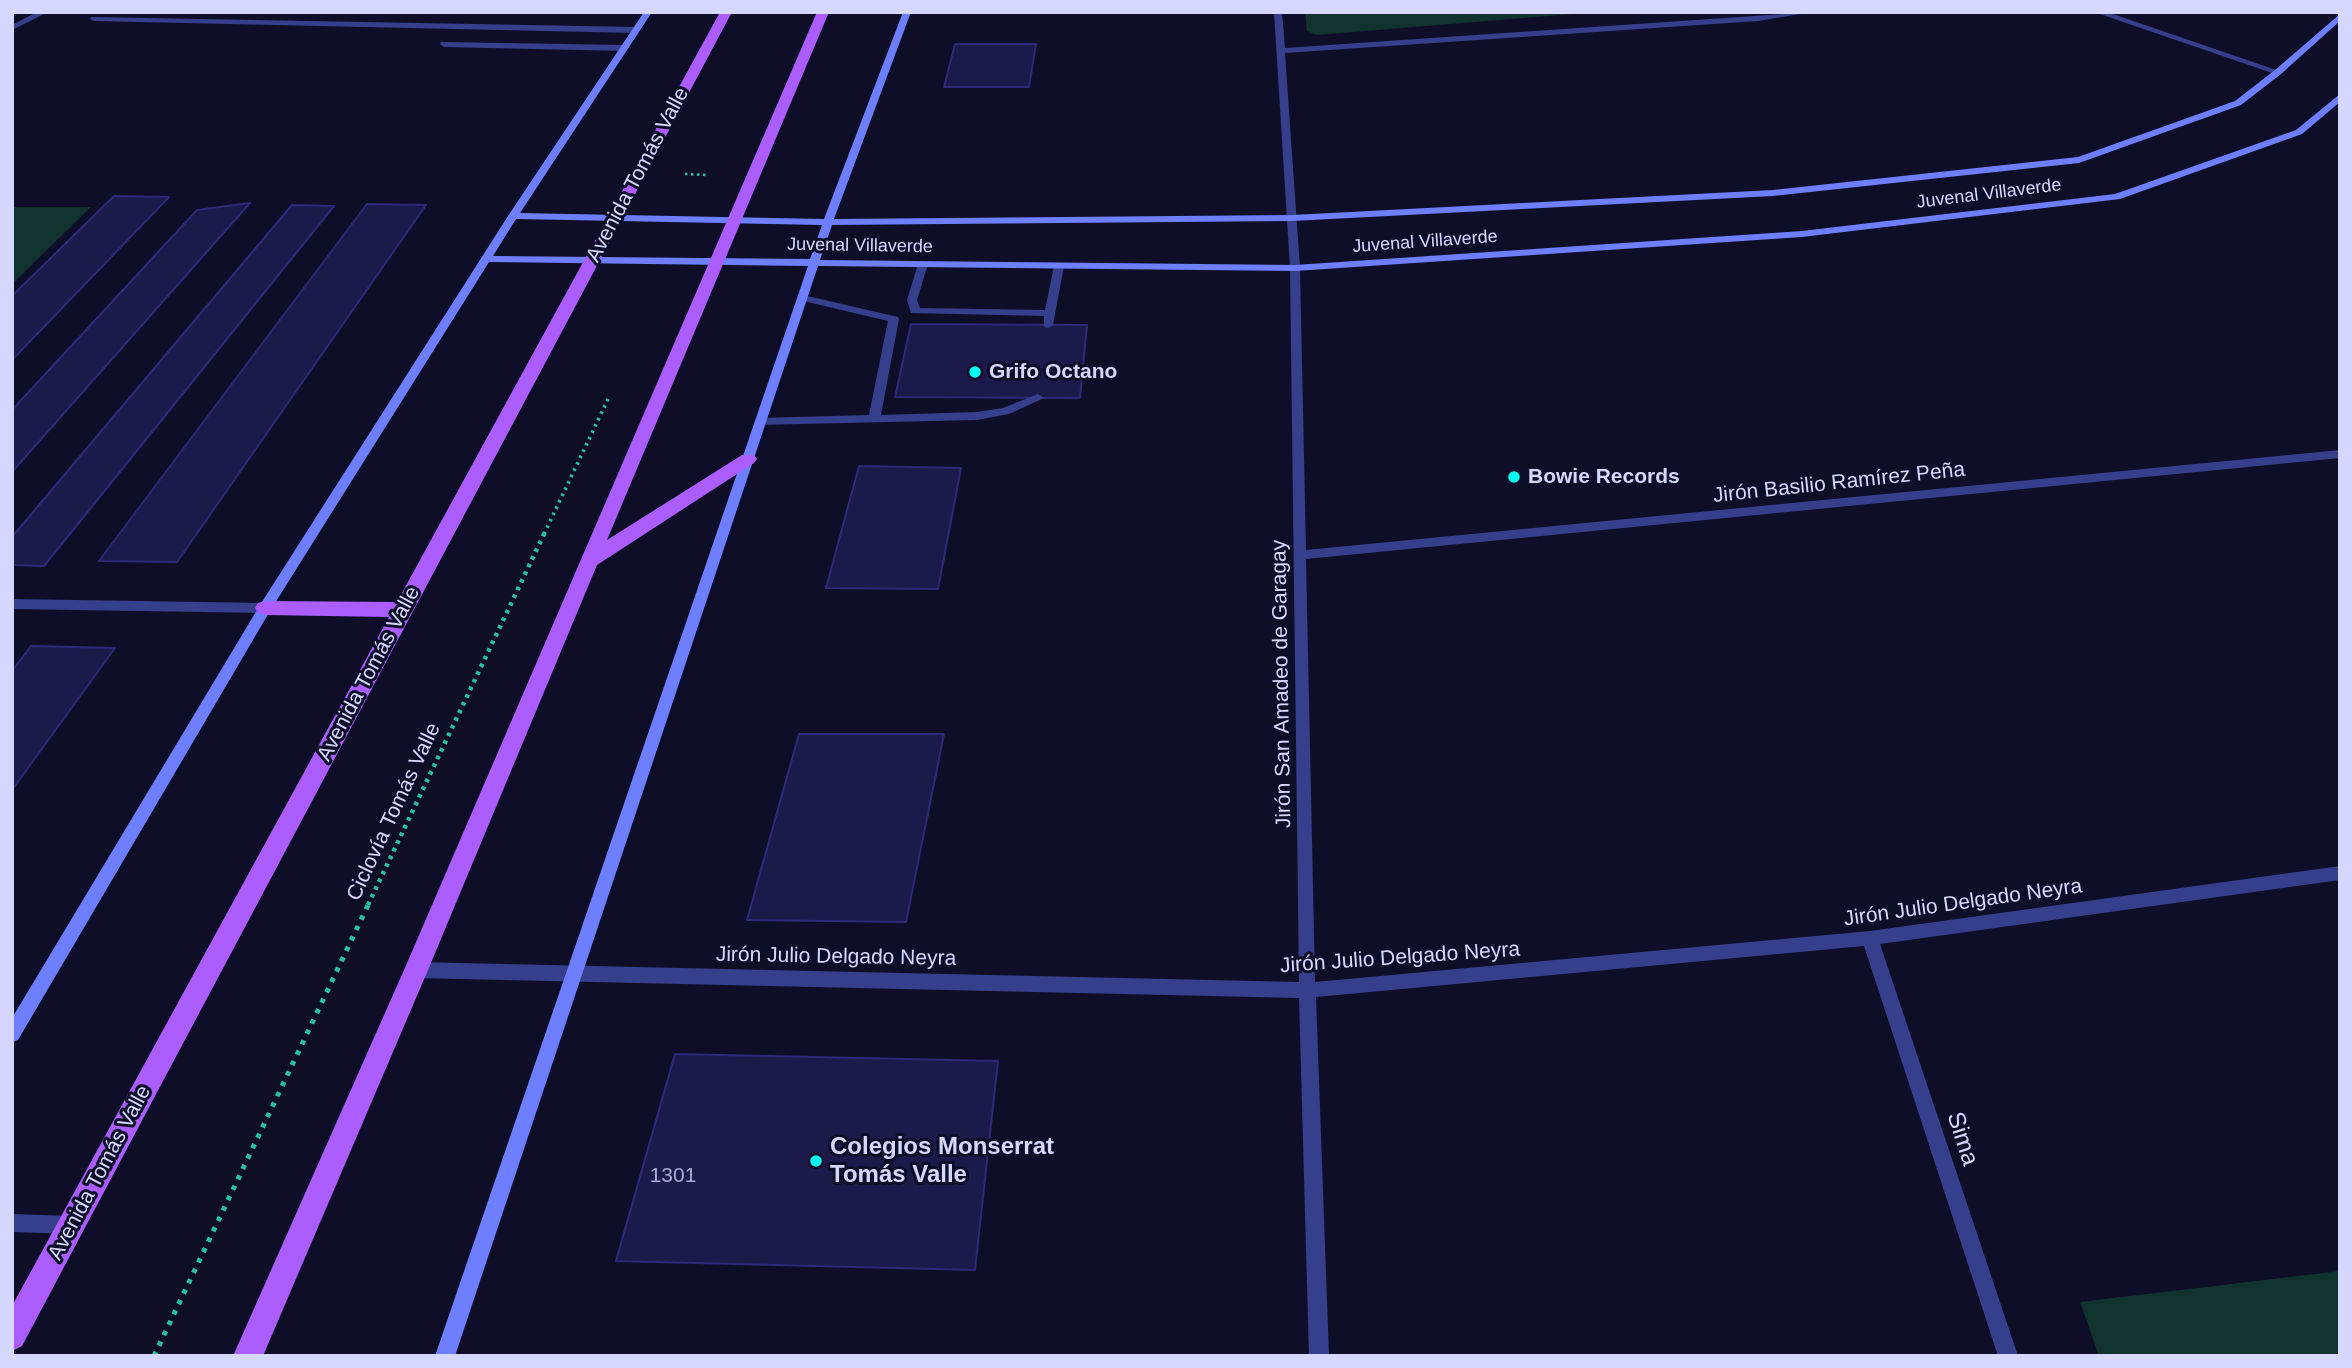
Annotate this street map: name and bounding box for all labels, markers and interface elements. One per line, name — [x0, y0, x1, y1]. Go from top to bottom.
street label: Avenida Tomás Valle — [581, 83, 695, 267]
street label: Juvenal Villaverde — [1915, 174, 2063, 214]
street label: Juvenal Villaverde — [1352, 226, 1498, 258]
street label: Juvenal Villaverde — [787, 234, 933, 258]
place label: Grifo Octano — [989, 359, 1117, 385]
marker: Grifo Octano — [967, 364, 983, 380]
street label: Jirón Basilio Ramírez Peña — [1712, 457, 1966, 509]
place label: Bowie Records — [1528, 464, 1680, 490]
marker: Bowie Records — [1506, 469, 1522, 485]
street label: Jirón San Amadeo de Garagay — [1267, 540, 1297, 828]
street label: Avenida Tomás Valle — [312, 582, 426, 766]
street label: Ciclovía Tomás Valle — [342, 719, 446, 905]
street label: Jirón Julio Delgado Neyra — [1842, 874, 2084, 932]
street label: Jirón Julio Delgado Neyra — [1279, 937, 1521, 979]
street label: Jirón Julio Delgado Neyra — [716, 942, 956, 972]
street label: Avenida Tomás Valle — [43, 1081, 157, 1265]
street label: Sima — [1940, 1109, 1984, 1169]
place label: Colegios Monserrat Tomás Valle — [830, 1133, 1054, 1189]
marker: Colegios Monserrat Tomás Valle — [808, 1153, 824, 1169]
house number: 1301 — [650, 1163, 696, 1189]

